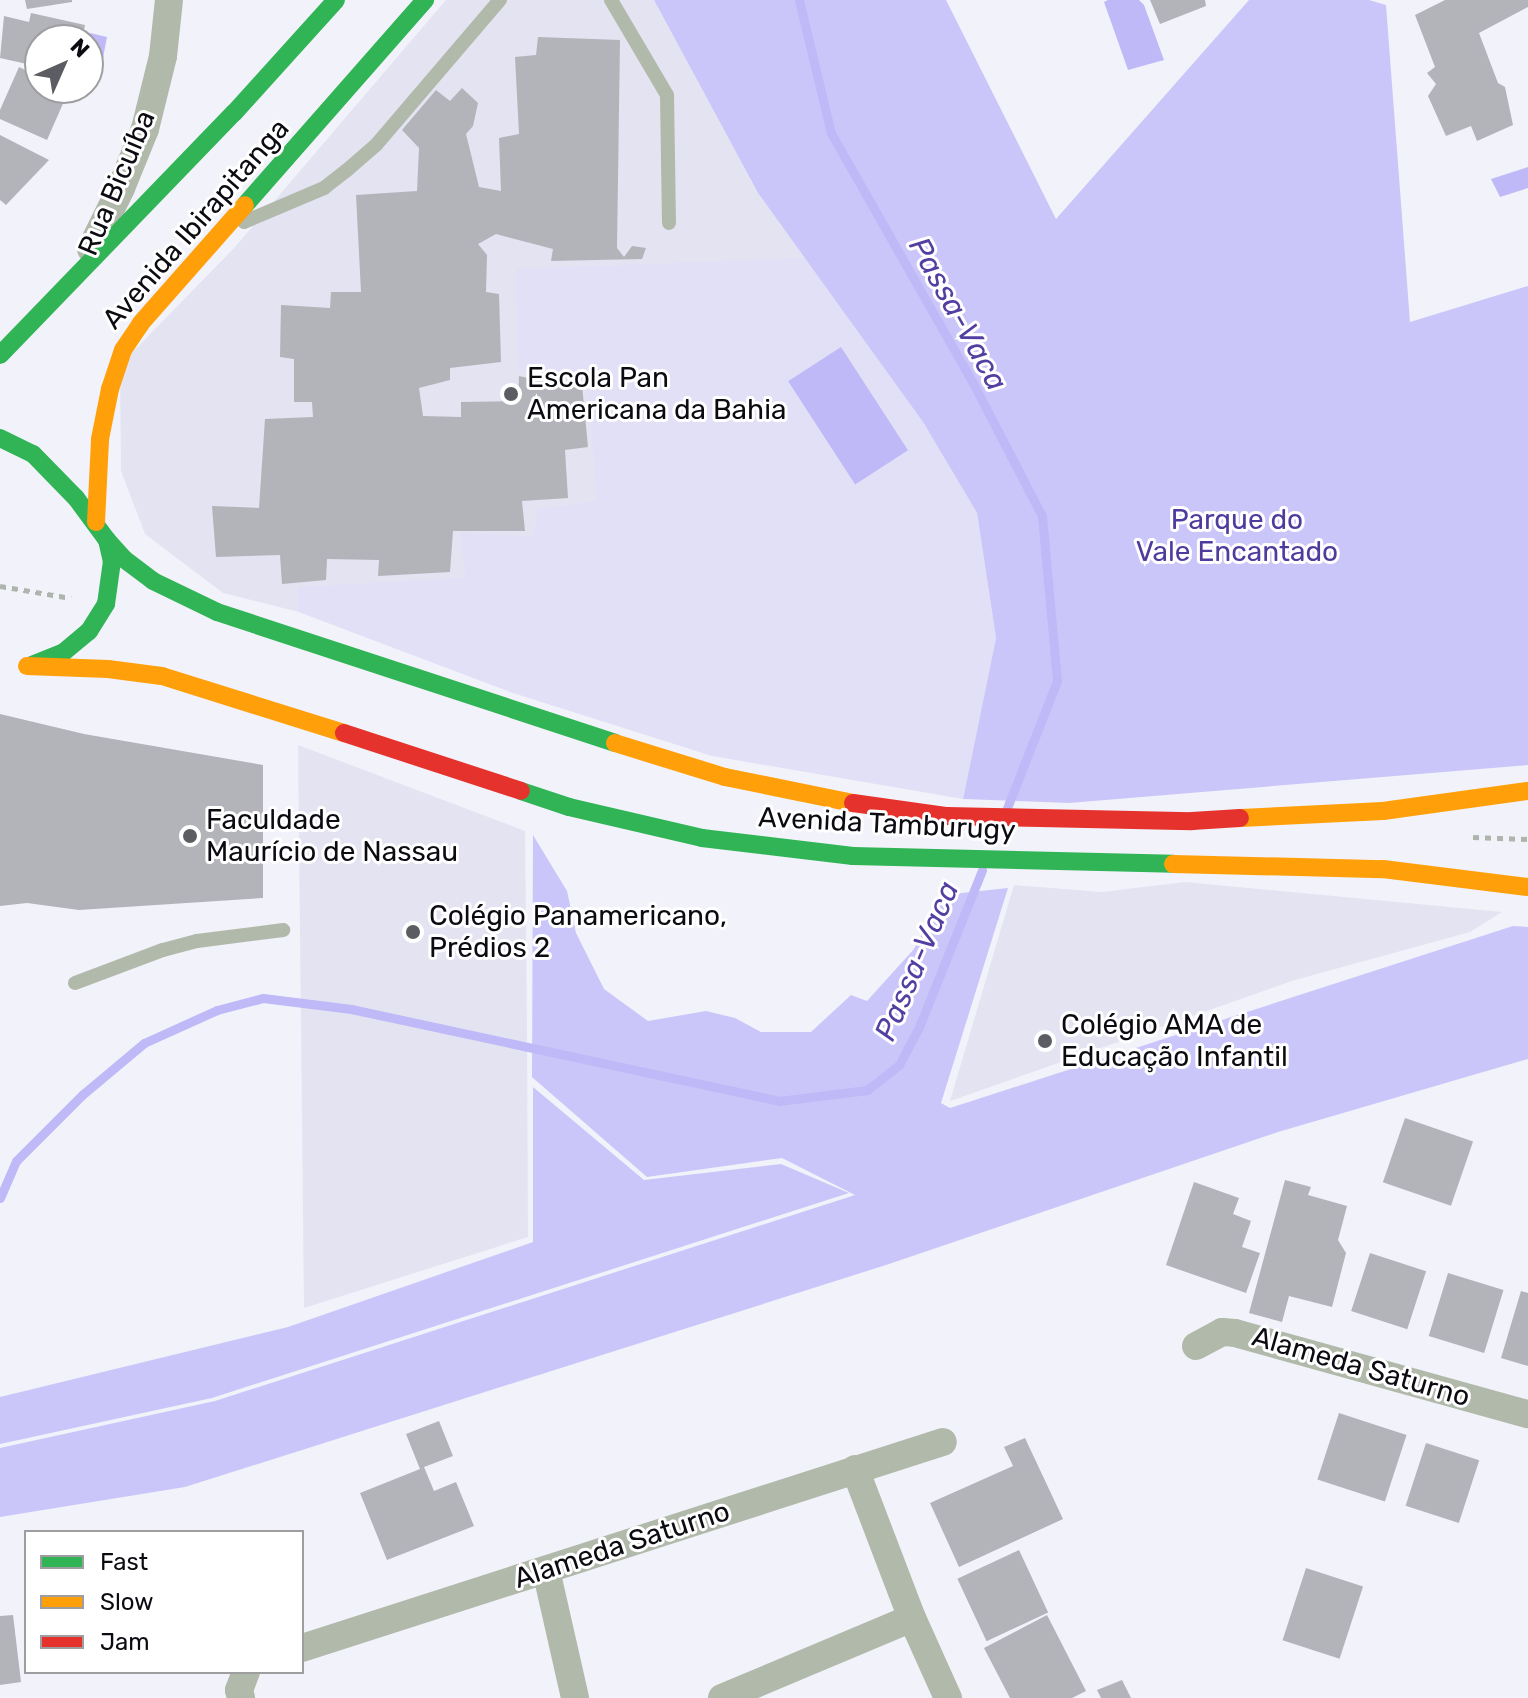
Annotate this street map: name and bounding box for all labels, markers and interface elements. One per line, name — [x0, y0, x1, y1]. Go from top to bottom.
north arrow — [24, 24, 104, 104]
text: N — [65, 33, 95, 63]
street label: Rua Bicuíba — [71, 105, 163, 261]
street label: Avenida Ibirapitanga — [96, 112, 296, 336]
water label: Passa-Vaca — [901, 231, 1015, 397]
place label: Escola Pan Americana da Bahia — [527, 361, 786, 427]
marker: Escola Pan Americana da Bahia — [502, 385, 520, 403]
park label: Parque do Vale Encantado — [1136, 503, 1338, 569]
street label: Avenida Tamburugy — [757, 800, 1017, 848]
place label: Faculdade Maurício de Nassau — [206, 803, 458, 869]
marker: Faculdade Maurício de Nassau — [181, 827, 199, 845]
water label: Passa-Vaca — [867, 876, 967, 1046]
place label: Colégio Panamericano, Prédios 2 — [429, 899, 727, 965]
marker: Colégio Panamericano, Prédios 2 — [404, 923, 422, 941]
place label: Colégio AMA de Educação Infantil — [1061, 1008, 1288, 1074]
marker: Colégio AMA de Educação Infantil — [1036, 1032, 1054, 1050]
street label: Alameda Saturno — [1248, 1320, 1474, 1414]
street label: Alameda Saturno — [510, 1494, 734, 1596]
legend — [24, 1530, 304, 1674]
text: Fast — [100, 1548, 148, 1576]
text: Slow — [100, 1588, 153, 1616]
text: Jam — [100, 1628, 150, 1656]

